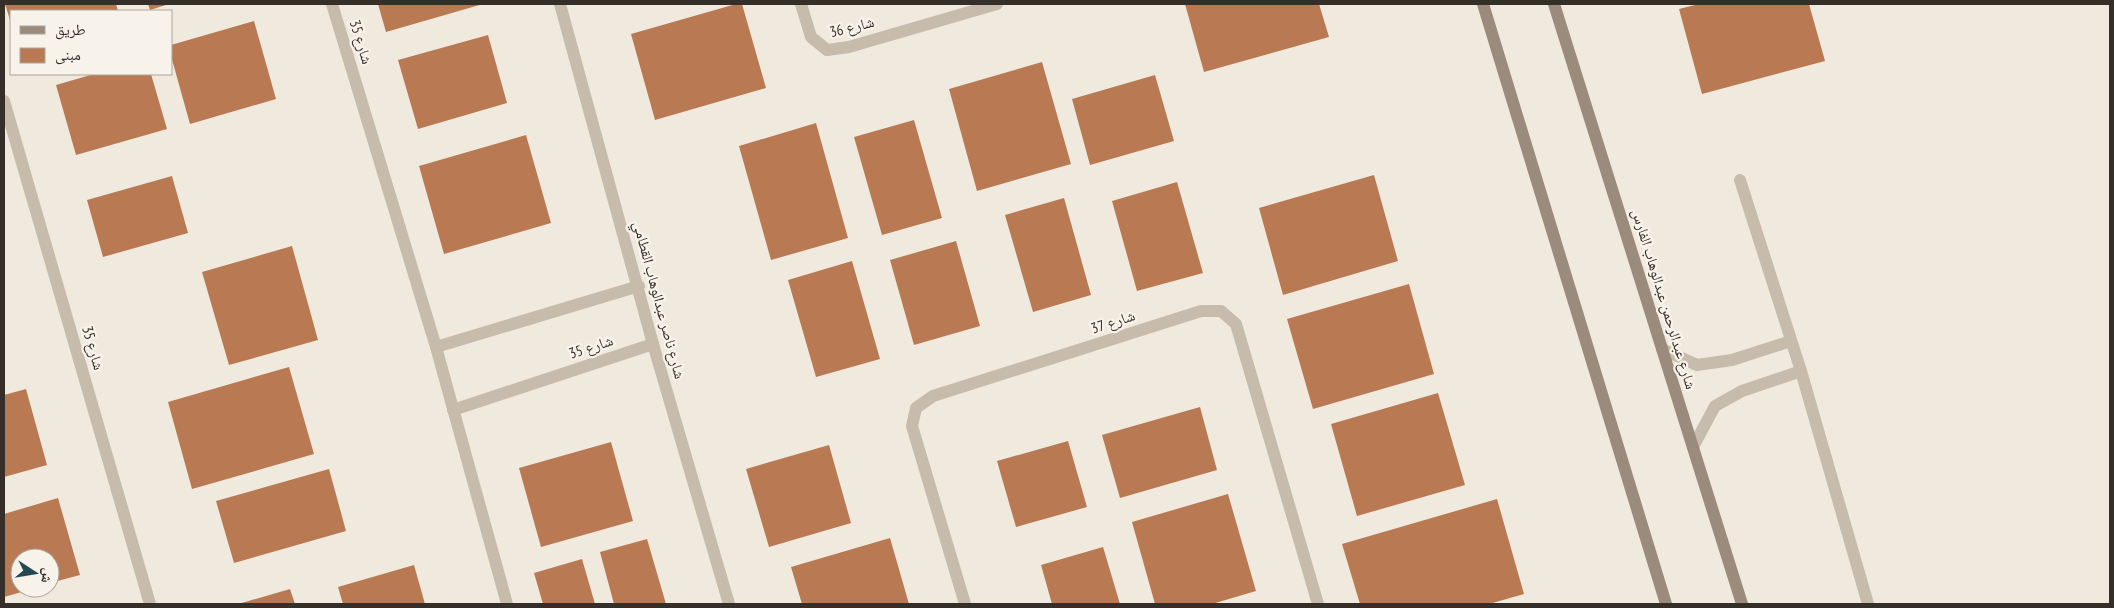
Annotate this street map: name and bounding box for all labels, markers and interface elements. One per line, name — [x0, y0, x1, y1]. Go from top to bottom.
legend — [10, 10, 172, 75]
street label: شارع 36 — [828, 12, 876, 42]
street label: شارع 35 — [345, 17, 377, 67]
text: طريق — [55, 20, 86, 40]
text: مبنى — [55, 45, 81, 65]
street label: شارع عبدالرحمن عبدالوهاب الفارس — [1627, 206, 1701, 392]
street label: شارع ناصر عبدالوهاب القطامي — [627, 219, 690, 382]
street label: شارع 37 — [1088, 305, 1138, 338]
street label: شارع 35 — [77, 324, 109, 373]
street label: شارع 35 — [566, 330, 616, 363]
north arrow — [10, 548, 60, 598]
text: ش — [37, 567, 58, 585]

